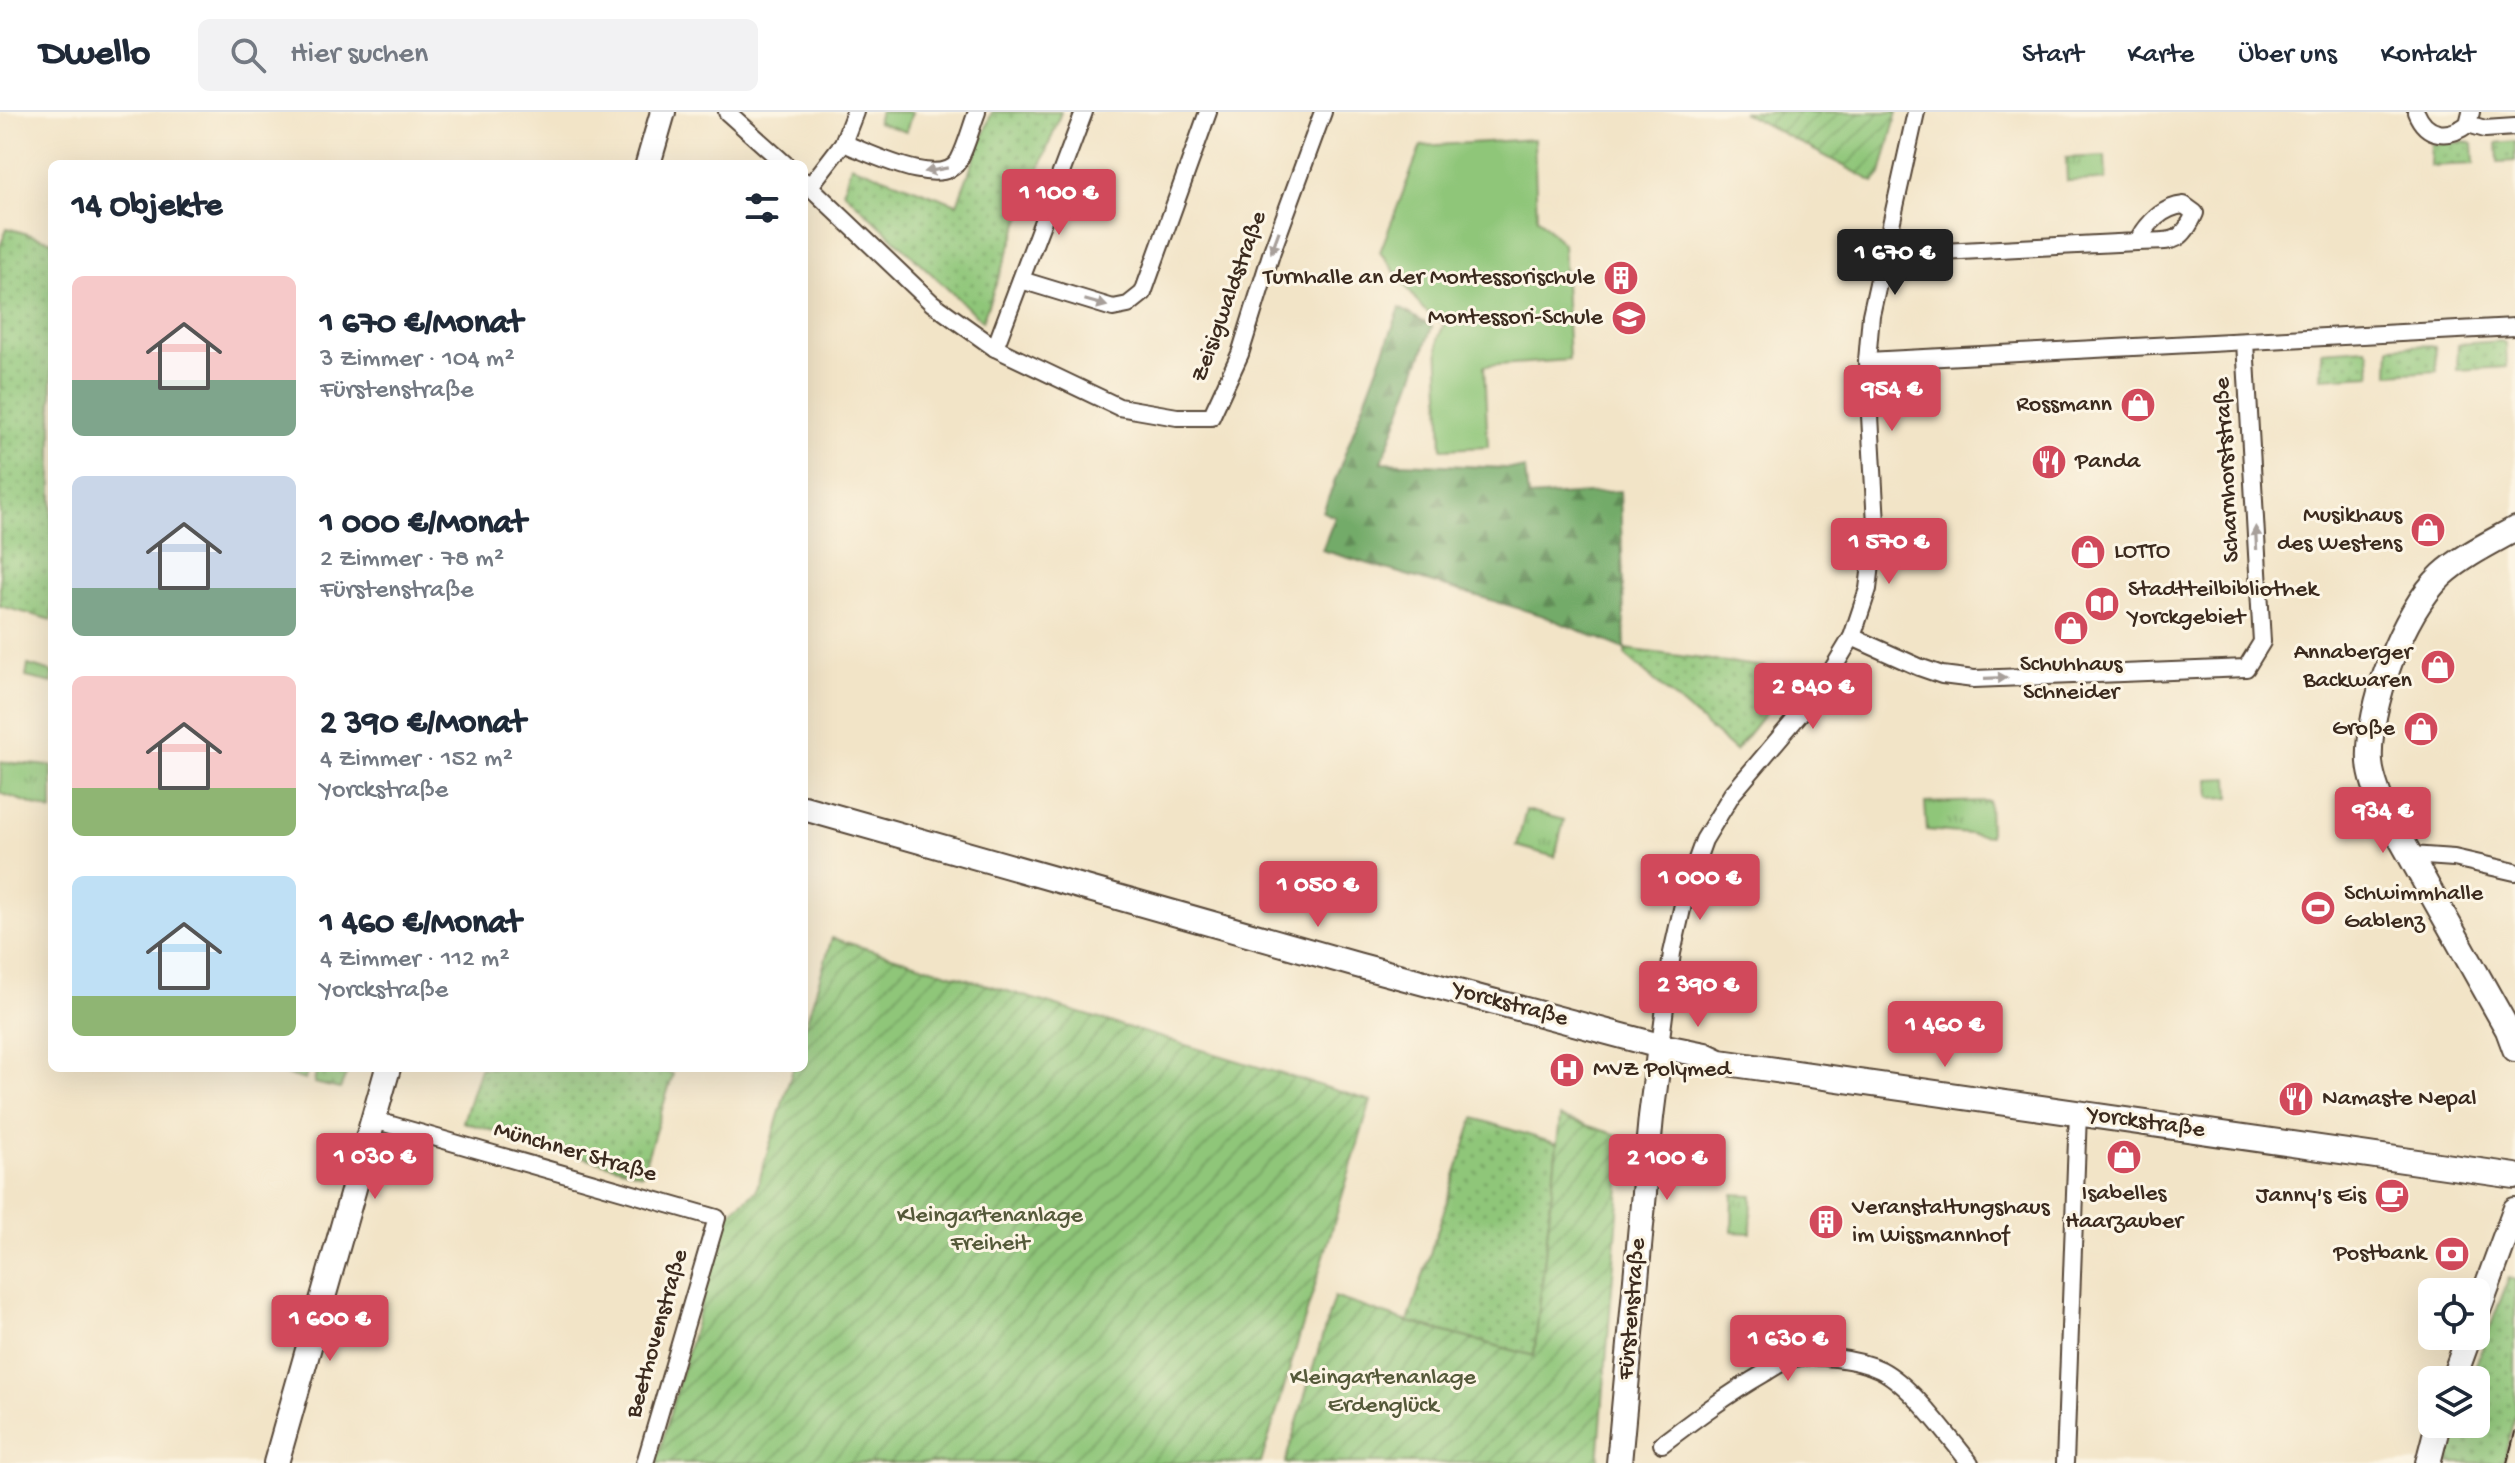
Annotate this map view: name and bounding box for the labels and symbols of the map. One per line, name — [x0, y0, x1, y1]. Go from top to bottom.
one-way arrow — [924, 165, 949, 177]
pin: 1 100 € — [985, 169, 1133, 237]
street label: Zeisigwaldstraße — [1186, 207, 1275, 386]
pin: 1 670 € — [1821, 229, 1969, 297]
one-way arrow — [1269, 230, 1281, 254]
building icon: Turnhalle an der Montessorischule — [1602, 259, 1640, 297]
place label: Turnhalle an der Montessorischule — [1261, 264, 1596, 293]
one-way arrow — [1083, 297, 1108, 309]
school or university icon: Montessori-Schule — [1610, 299, 1648, 337]
place label: Montessori-Schule — [1428, 304, 1604, 333]
pin: 954 € — [1836, 365, 1948, 433]
street label: Scharnhorststraße — [2209, 376, 2247, 563]
shop icon: Rossmann — [2119, 386, 2157, 424]
place label: Rossmann — [2016, 391, 2113, 420]
restaurant icon: Panda — [2030, 443, 2068, 481]
place label: Panda — [2074, 448, 2141, 477]
place label: Musikhaus des Westens — [2277, 502, 2403, 559]
shop icon: Musikhaus des Westens — [2409, 511, 2447, 549]
pin: 1 570 € — [1815, 518, 1963, 586]
one-way arrow — [2249, 525, 2262, 550]
shop icon: LOTTO — [2069, 533, 2107, 571]
place label: LOTTO — [2114, 538, 2170, 567]
place label: Stadtteilbibliothek Yorckgebiet — [2126, 576, 2320, 633]
library icon: Stadtteilbibliothek Yorckgebiet — [2083, 585, 2121, 623]
shop icon: Schuhhaus Schneider — [2052, 609, 2090, 647]
place label: Annaberger Backwaren — [2294, 639, 2415, 696]
shop icon: Annaberger Backwaren — [2419, 648, 2457, 686]
place label: Schuhhaus Schneider — [2020, 651, 2123, 708]
pin: 2 840 € — [1739, 663, 1887, 731]
one-way arrow — [1984, 671, 2009, 684]
shop icon: Große — [2402, 710, 2440, 748]
place label: Große — [2332, 715, 2396, 744]
pin: 934 € — [2327, 787, 2439, 855]
pin: 1 000 € — [1626, 854, 1774, 922]
pin: 1 050 € — [1244, 861, 1392, 929]
place label: Schwimmhalle Gablenz — [2344, 880, 2484, 937]
sports icon: Schwimmhalle Gablenz — [2299, 889, 2337, 927]
pin: 2 390 € — [1624, 961, 1772, 1029]
street label: Yorckstraße — [1447, 975, 1572, 1034]
pin: 1 460 € — [1871, 1001, 2019, 1069]
hospital icon: MVZ Polymed — [1548, 1051, 1586, 1089]
place label: MVZ Polymed — [1593, 1056, 1732, 1085]
restaurant icon: Namaste Nepal — [2277, 1080, 2315, 1118]
place label: Namaste Nepal — [2322, 1085, 2477, 1114]
street label: Yorckstraße — [2083, 1100, 2207, 1146]
street label: Münchner Straße — [490, 1116, 660, 1190]
pin: 1 030 € — [301, 1133, 449, 1201]
pin: 2 100 € — [1593, 1134, 1741, 1202]
shop icon: Isabelles Haarzauber — [2105, 1138, 2143, 1176]
cafe icon: Janny's Eis — [2373, 1177, 2411, 1215]
place label: Isabelles Haarzauber — [2065, 1180, 2185, 1237]
place label: Janny's Eis — [2256, 1182, 2367, 1211]
place label: Veranstaltungshaus im Wissmannhof — [1851, 1194, 2051, 1251]
park label: Kleingartenanlage Freiheit — [897, 1202, 1084, 1259]
building icon: Veranstaltungshaus im Wissmannhof — [1807, 1203, 1845, 1241]
bank icon: Postbank — [2433, 1235, 2471, 1273]
street label: Fürstenstraße — [1612, 1236, 1654, 1382]
place label: Postbank — [2333, 1240, 2428, 1269]
street label: Beethovenstraße — [620, 1246, 696, 1423]
pin: 1 600 € — [256, 1295, 404, 1363]
pin: 1 630 € — [1714, 1315, 1862, 1383]
park label: Kleingartenanlage Erdenglück — [1290, 1364, 1477, 1421]

